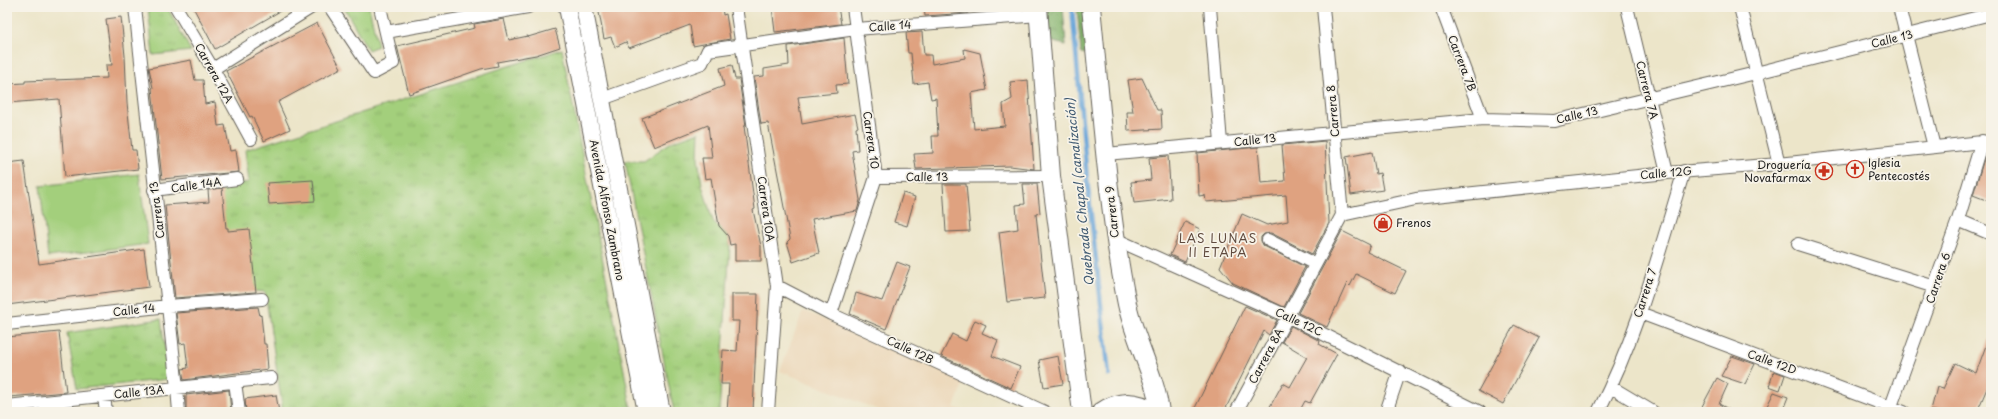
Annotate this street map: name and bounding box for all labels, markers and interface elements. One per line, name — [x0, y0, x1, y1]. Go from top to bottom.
street label: Calle 14 — [868, 16, 912, 35]
street label: Calle 13 — [1869, 25, 1915, 52]
street label: Carrera 7B — [1444, 32, 1481, 93]
street label: Carrera 12A — [191, 40, 238, 106]
street label: Carrera 7A — [1632, 59, 1663, 121]
street label: Carrera 8 — [1322, 84, 1343, 138]
water label: Quebrada Chapal (canalización) — [1060, 96, 1098, 287]
street label: Calle 13 — [1554, 101, 1599, 128]
street label: Carrera 10 — [859, 110, 884, 170]
street label: Calle 13 — [1233, 129, 1277, 150]
street label: Avenida Alfonso Zambrano — [585, 138, 630, 282]
place label: Iglesia Pentecostés — [1868, 154, 1930, 184]
place label: Droguería Novafarmax — [1744, 156, 1811, 186]
church icon: Iglesia Pentecostés — [1845, 159, 1865, 179]
pharmacy icon: Droguería Novafarmax — [1814, 161, 1834, 181]
street label: Calle 12G — [1639, 162, 1693, 183]
street label: Calle 13 — [906, 168, 948, 185]
street label: Calle 14A — [170, 173, 222, 196]
street label: Carrera 10A — [753, 175, 780, 243]
street label: Carrera 13 — [145, 180, 168, 240]
street label: Carrera 9 — [1100, 185, 1123, 239]
shop icon: Frenos — [1373, 213, 1393, 233]
place label: Frenos — [1396, 214, 1431, 231]
district label: LAS LUNAS II ETAPA — [1179, 229, 1257, 261]
street label: Carrera 6 — [1921, 250, 1954, 306]
street label: Carrera 7 — [1629, 266, 1661, 320]
street label: Calle 14 — [112, 299, 156, 320]
street label: Calle 12C — [1273, 303, 1326, 340]
street label: Carrera 8A — [1244, 324, 1288, 387]
street label: Calle 12B — [884, 331, 936, 368]
street label: Calle 12D — [1745, 345, 1799, 378]
street label: Calle 13A — [113, 380, 165, 403]

